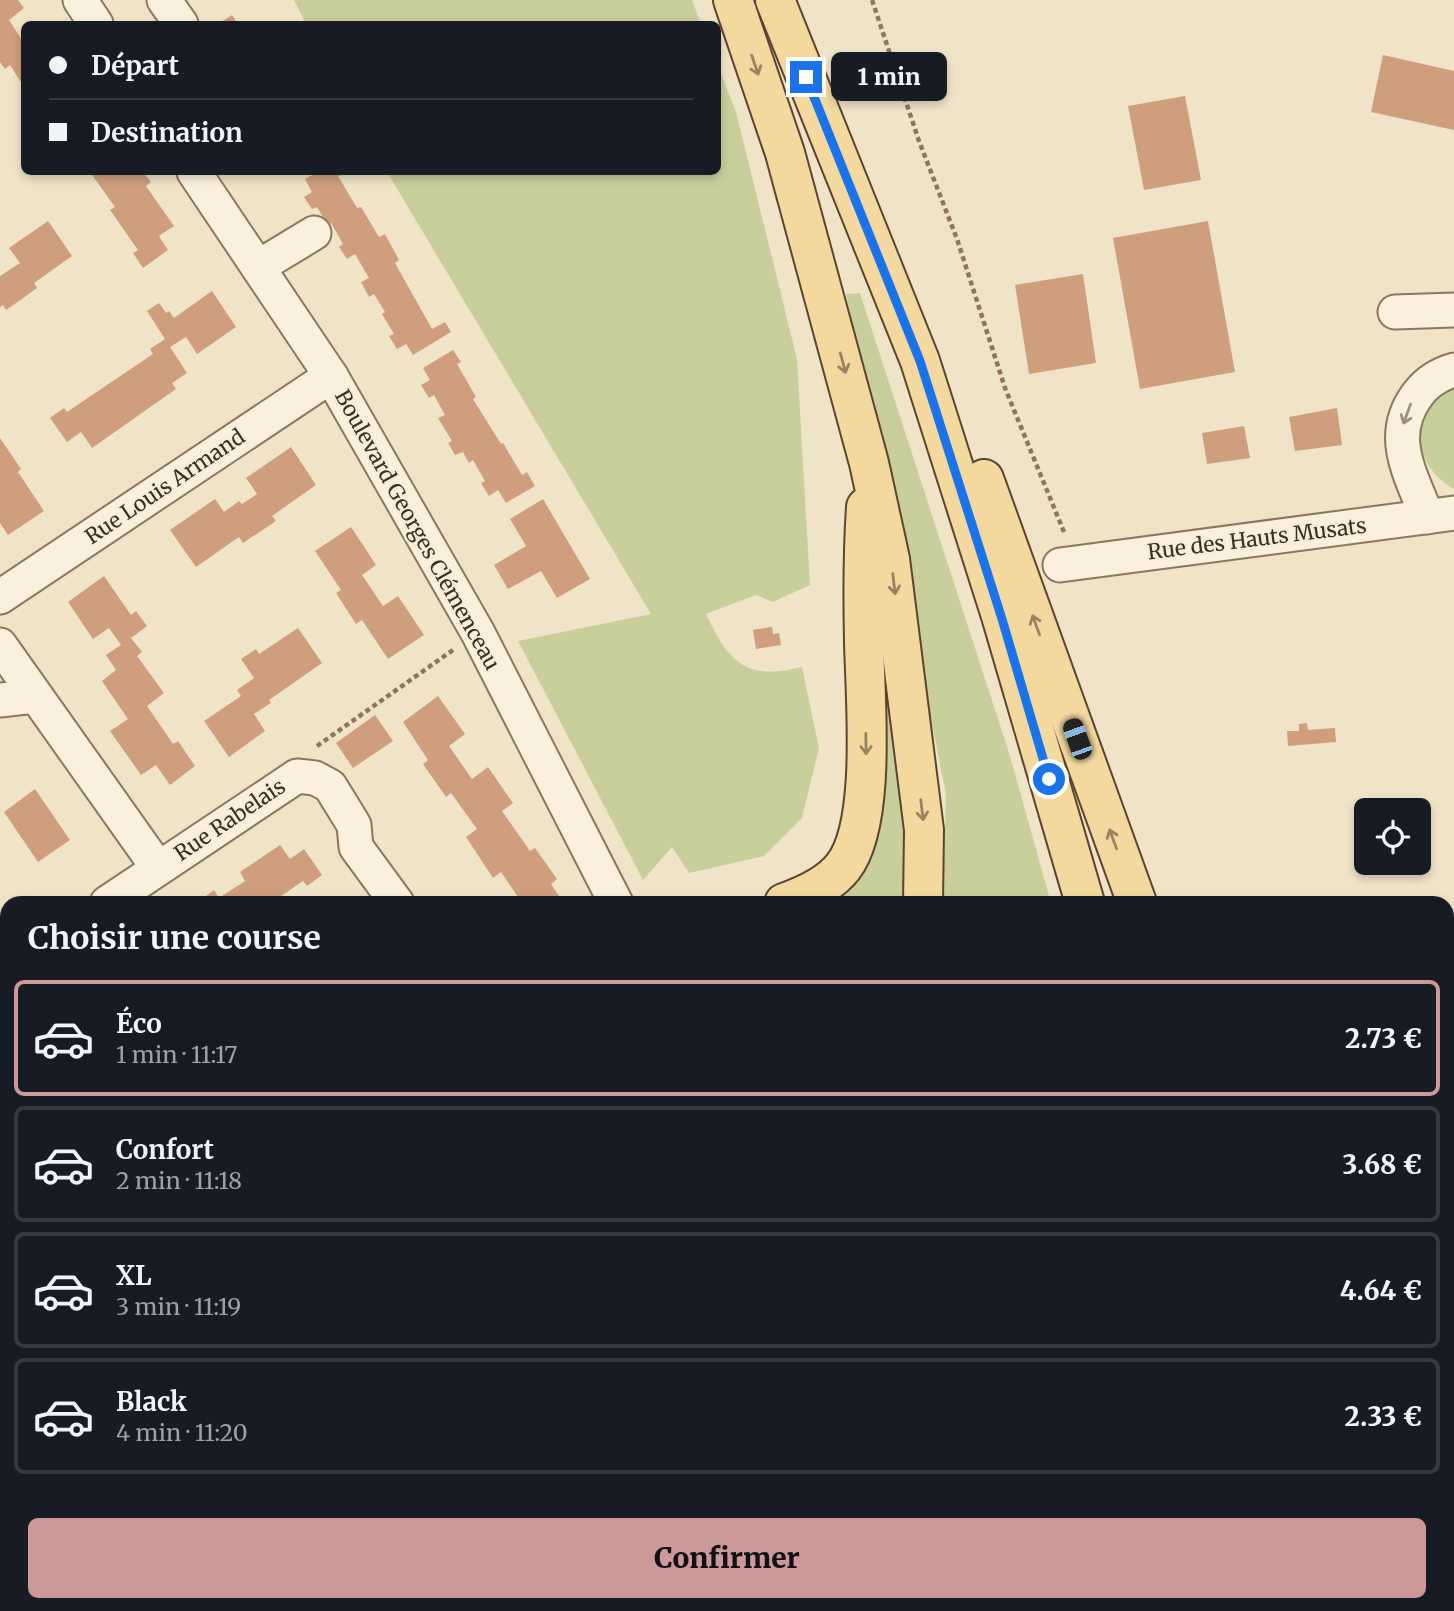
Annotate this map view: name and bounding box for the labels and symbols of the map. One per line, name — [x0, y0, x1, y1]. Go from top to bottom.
callout: 1 min — [830, 52, 946, 102]
one-way arrow — [750, 53, 762, 75]
route end — [790, 61, 822, 93]
one-way arrow — [837, 351, 850, 374]
street label: Boulevard Georges Clémenceau — [329, 385, 506, 675]
one-way arrow — [1399, 403, 1412, 425]
street label: Rue Louis Armand — [80, 423, 250, 550]
street label: Rue des Hauts Musats — [1146, 512, 1368, 565]
one-way arrow — [887, 572, 900, 595]
one-way arrow — [1029, 614, 1041, 636]
car — [1060, 716, 1095, 762]
one-way arrow — [859, 732, 872, 755]
route start — [1033, 763, 1065, 795]
street label: Rue Rabelais — [169, 773, 290, 867]
one-way arrow — [915, 798, 928, 821]
one-way arrow — [1106, 829, 1118, 851]

